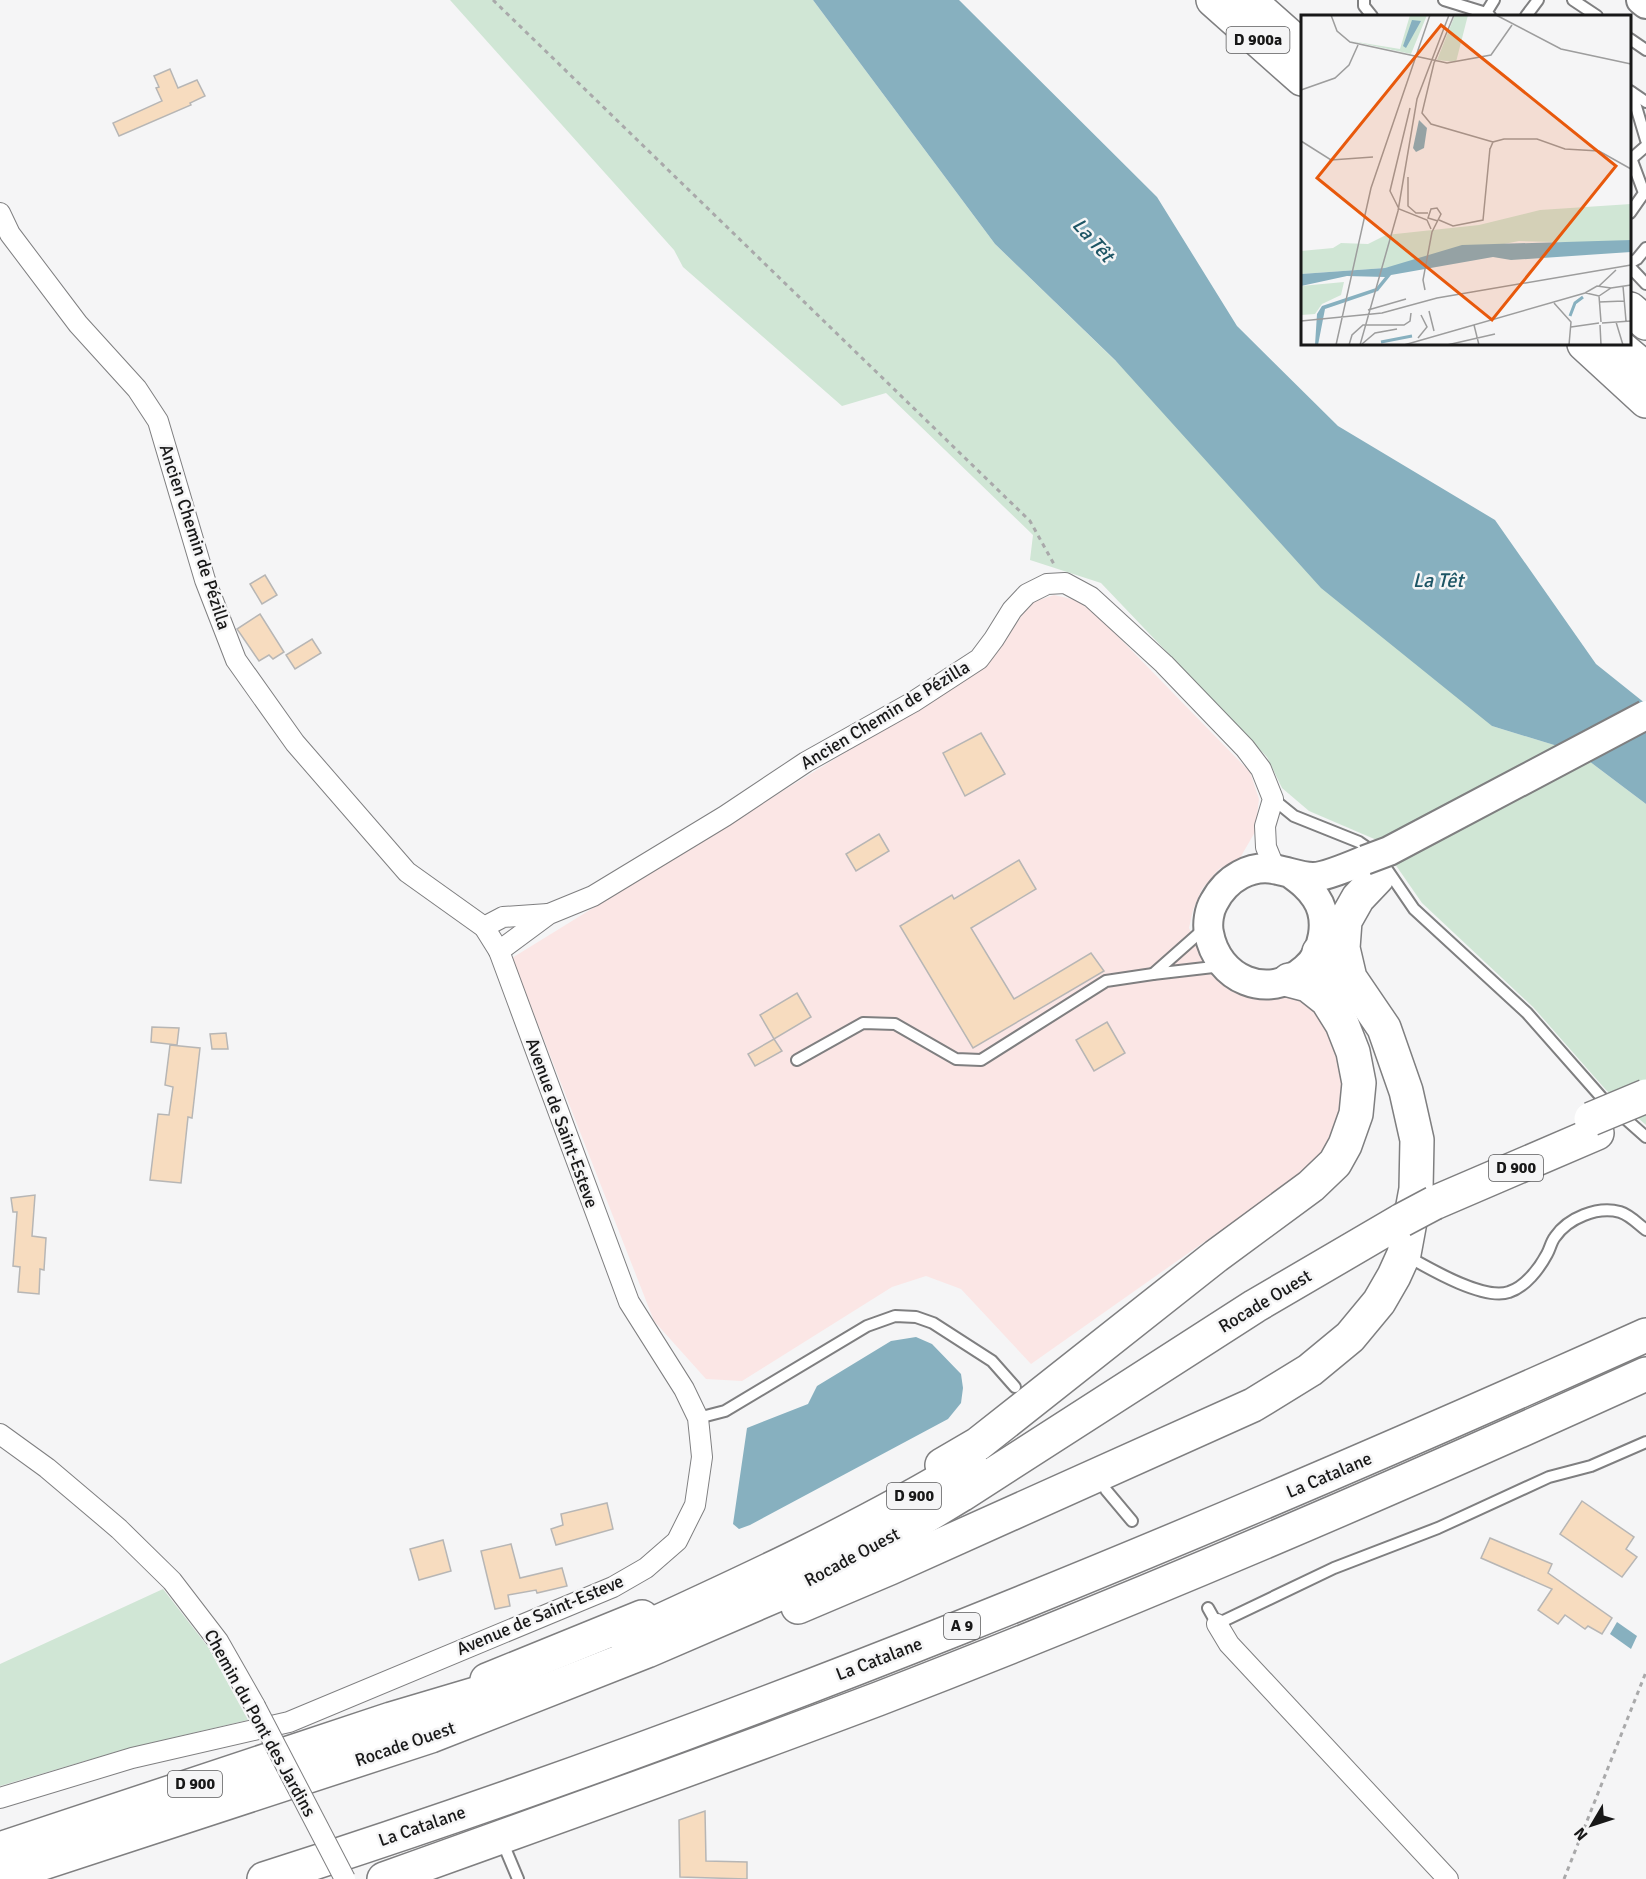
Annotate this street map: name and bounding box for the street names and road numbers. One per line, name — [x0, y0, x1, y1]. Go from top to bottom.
road number: D 900a — [1226, 27, 1290, 53]
street label: Ancien Chemin de Pézilla — [155, 442, 235, 632]
street label: Ancien Chemin de Pézilla — [796, 656, 974, 774]
street label: Avenue de Saint-Esteve — [521, 1035, 603, 1211]
road number: D 900 — [1489, 1155, 1543, 1181]
street label: Rocade Ouest — [1214, 1265, 1316, 1337]
street label: La Catalane — [1283, 1447, 1375, 1503]
road number: D 900 — [887, 1483, 941, 1509]
street label: Rocade Ouest — [801, 1523, 903, 1591]
street label: Avenue de Saint-Esteve — [453, 1570, 627, 1660]
road number: A 9 — [944, 1613, 980, 1639]
street label: Chemin du Pont des Jardins — [199, 1625, 321, 1821]
street label: La Catalane — [833, 1632, 925, 1686]
street label: Rocade Ouest — [352, 1717, 458, 1771]
road number: D 900 — [168, 1771, 222, 1797]
street label: La Catalane — [376, 1801, 468, 1851]

